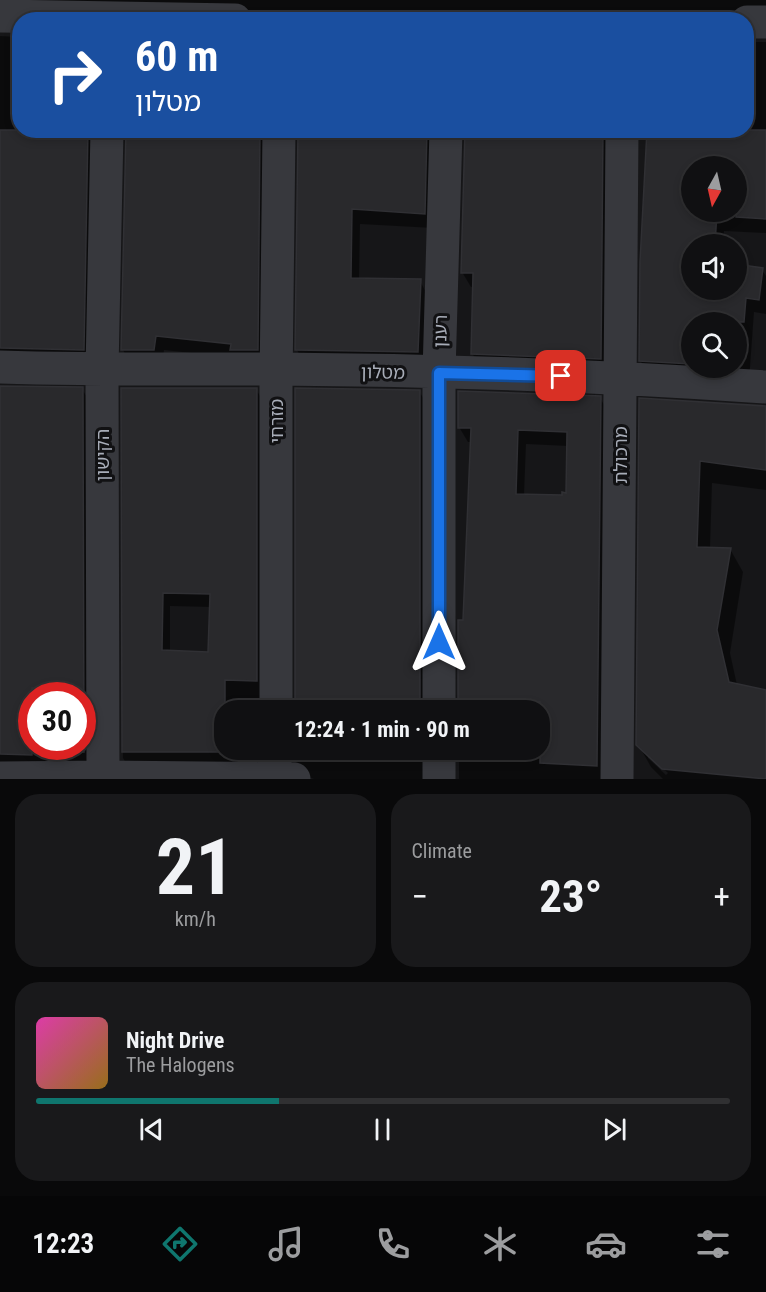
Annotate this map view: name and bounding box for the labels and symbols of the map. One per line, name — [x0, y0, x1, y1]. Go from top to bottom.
north arrow — [681, 156, 747, 222]
street label: רענן — [429, 314, 451, 348]
pin — [535, 350, 586, 401]
street label: מטלון — [361, 361, 405, 383]
street label: מזרחי — [266, 399, 287, 443]
street label: מרכולת — [610, 426, 631, 484]
street label: הקישון — [92, 429, 113, 481]
position arrow — [407, 610, 471, 674]
speed limit sign: 30 — [18, 682, 96, 760]

